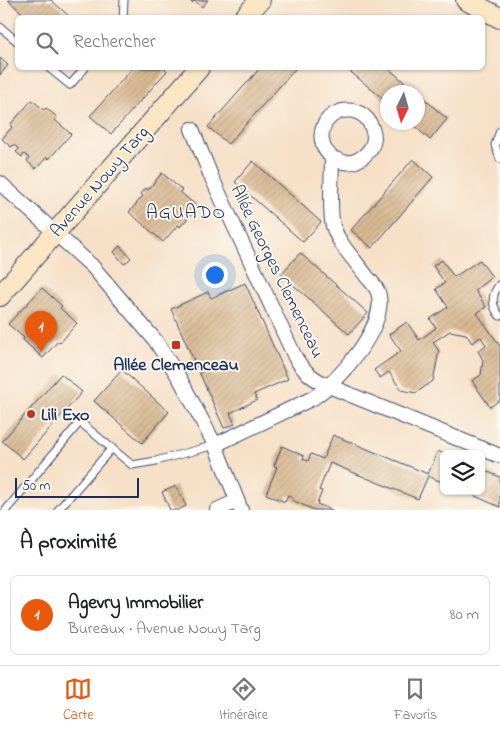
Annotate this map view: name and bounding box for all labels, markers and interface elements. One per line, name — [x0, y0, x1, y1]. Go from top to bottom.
search box — [15, 15, 485, 70]
icon: search — [33, 29, 61, 57]
text: Rechercher — [73, 29, 156, 56]
north arrow — [380, 85, 425, 130]
street label: Avenue Nowy Targ — [45, 121, 157, 244]
street label: Allée Georges Clemenceau — [222, 181, 329, 363]
district label: AGUADO — [146, 200, 226, 227]
your location — [202, 262, 228, 288]
pin: 1 — [25, 311, 57, 352]
marker: Allée Clemenceau — [170, 339, 182, 351]
place label: Allée Clemenceau — [113, 353, 239, 379]
place label: Lili Exo — [41, 403, 89, 429]
marker: Lili Exo — [25, 408, 37, 420]
map controls — [440, 450, 485, 495]
button: layers — [440, 450, 485, 495]
scale bar — [15, 475, 139, 498]
text: 50 m — [22, 476, 50, 497]
text: À proximité — [20, 528, 117, 558]
text: Agevry Immobilier — [68, 590, 203, 617]
text: 1 — [34, 603, 40, 627]
text: 80 m — [450, 603, 479, 627]
text: Bureaux · Avenue Nowy Targ — [68, 617, 261, 641]
tab: Carte — [63, 675, 93, 726]
tab: Itinéraire — [219, 675, 268, 726]
tab: Favoris — [394, 675, 437, 726]

